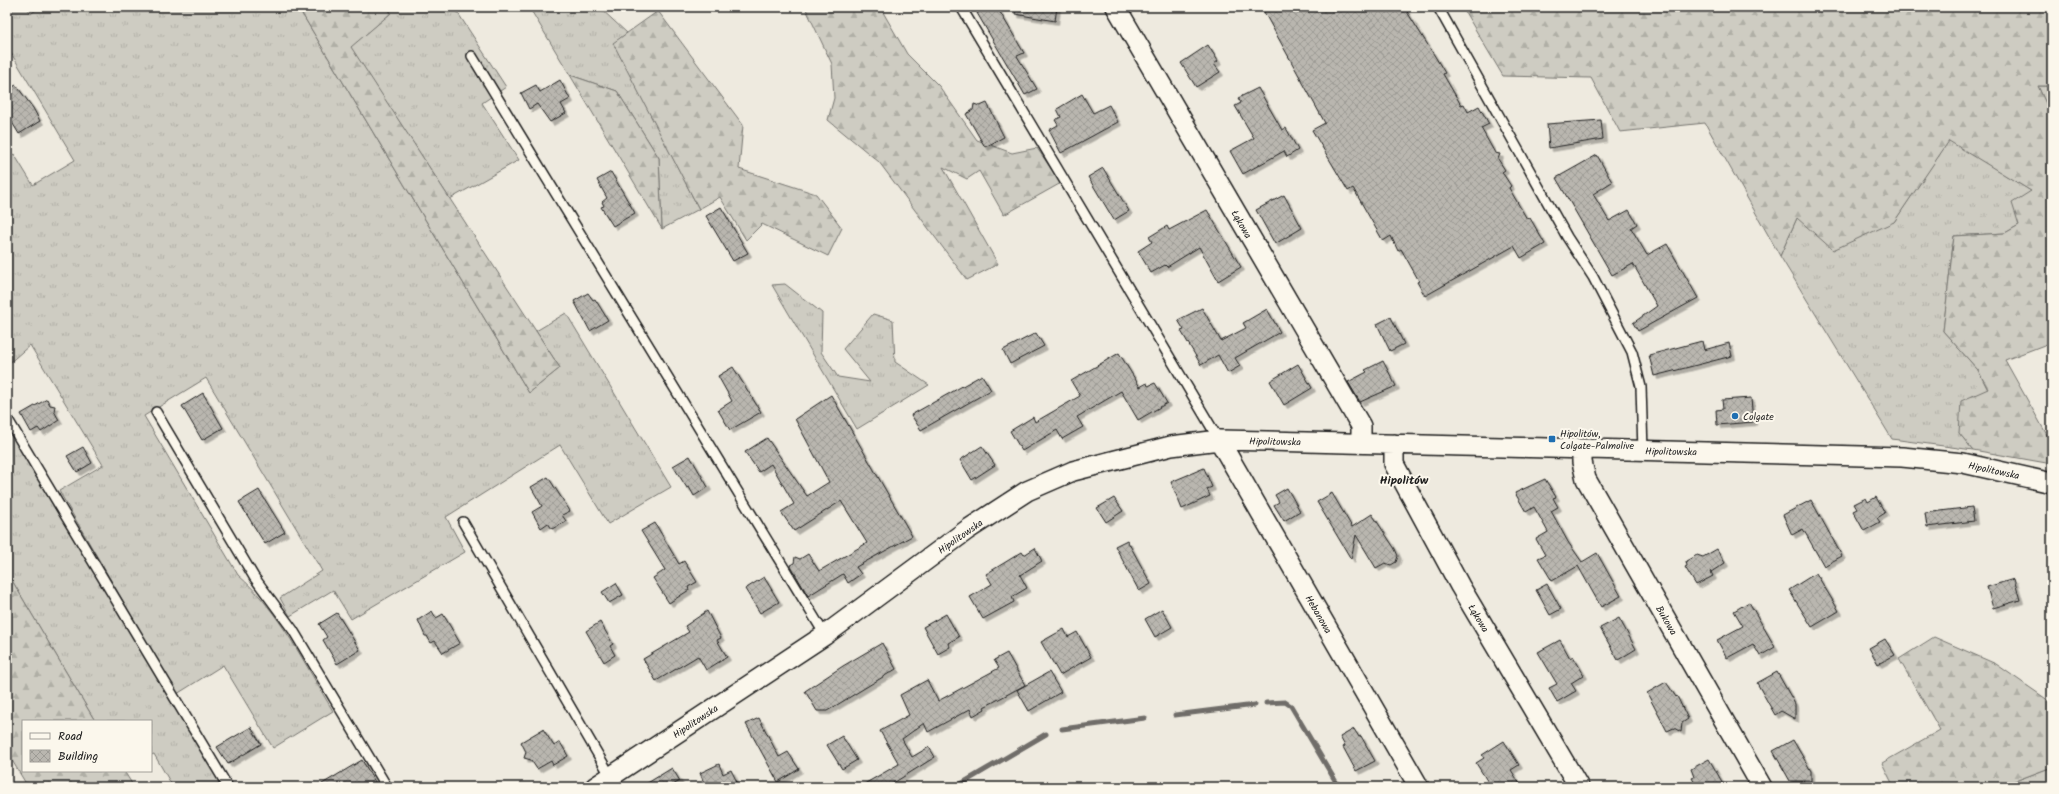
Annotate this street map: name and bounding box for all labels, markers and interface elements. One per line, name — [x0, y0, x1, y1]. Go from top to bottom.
street label: Łąkowa — [1227, 207, 1256, 242]
place label: Colgate — [1743, 409, 1774, 425]
marker: Colgate — [1730, 411, 1740, 421]
place label: Hipolitów, Colgate-Palmolive — [1560, 426, 1634, 454]
street label: Hipolitowska — [1249, 434, 1301, 450]
marker: Hipolitów, Colgate-Palmolive — [1547, 434, 1557, 444]
street label: Hipolitowska — [1645, 444, 1697, 460]
street label: Hipolitowska — [1967, 458, 2021, 484]
district label: Hipolitów — [1380, 471, 1429, 490]
street label: Hipolitowska — [935, 515, 987, 558]
street label: Hebanowa — [1301, 592, 1336, 637]
street label: Łąkowa — [1463, 601, 1493, 636]
street label: Bukowa — [1651, 603, 1681, 639]
street label: Hipolitowska — [670, 700, 722, 743]
legend — [22, 720, 152, 772]
text: Road — [58, 727, 83, 746]
text: Building — [58, 747, 98, 766]

